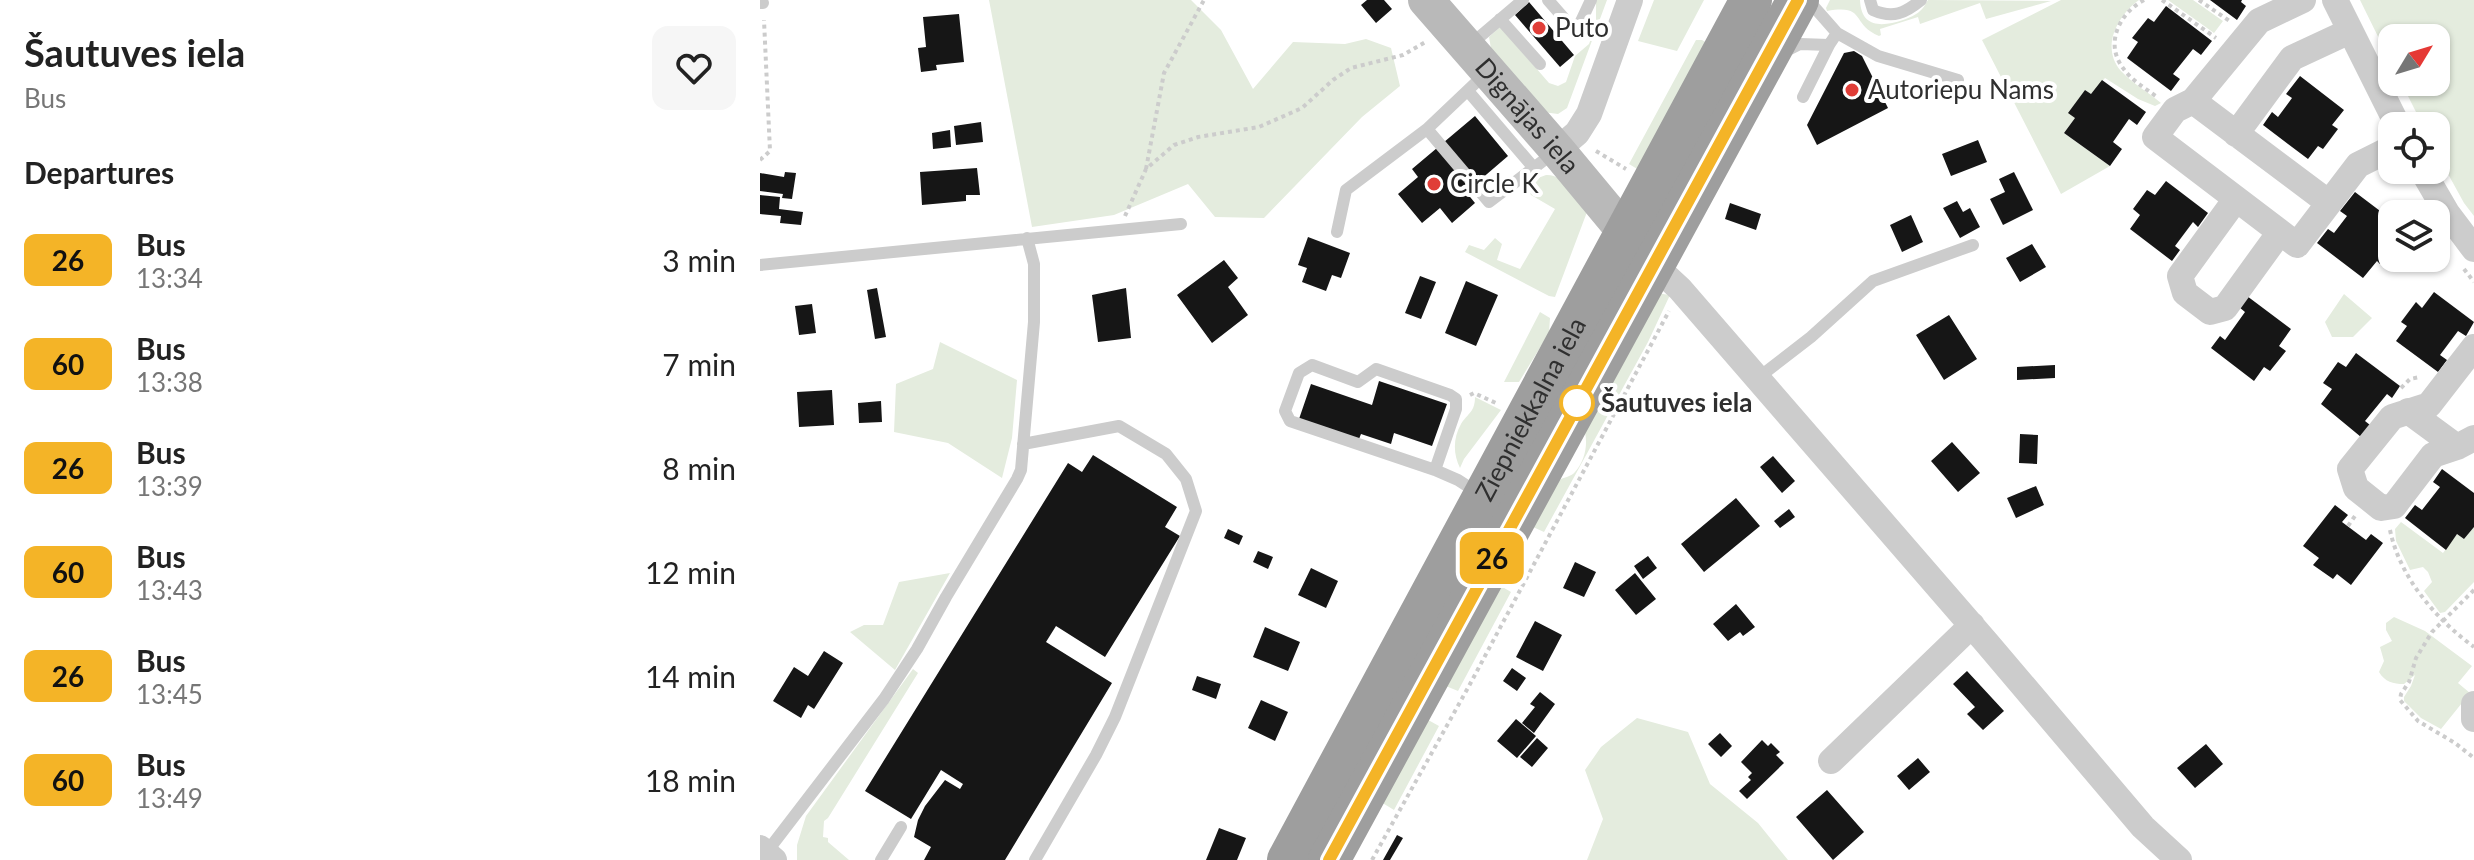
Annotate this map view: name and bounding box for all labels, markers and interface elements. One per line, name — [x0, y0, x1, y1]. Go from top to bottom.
place label: Puto — [1555, 11, 1609, 43]
marker: Puto — [1530, 19, 1548, 37]
north arrow — [2378, 24, 2450, 96]
map controls — [2378, 24, 2450, 272]
button: heart — [652, 26, 736, 110]
text: Šautuves iela — [24, 29, 245, 75]
street label: Dignājas iela — [1469, 51, 1587, 180]
place label: Autoriepu Nams — [1868, 73, 2054, 105]
marker: Autoriepu Nams — [1843, 81, 1861, 99]
text: Bus — [24, 82, 66, 114]
button: locate — [2378, 112, 2450, 184]
text: Departures — [24, 154, 174, 190]
place label: Circle K — [1450, 167, 1539, 199]
marker: Circle K — [1425, 175, 1443, 193]
button: layers — [2378, 200, 2450, 272]
text: Bus — [136, 226, 186, 262]
text: 3 min — [662, 242, 736, 278]
text: 26 — [52, 243, 84, 277]
text: 13:34 — [136, 262, 203, 294]
street label: Ziepniekkalna iela — [1468, 312, 1592, 506]
text: Bus — [136, 330, 186, 366]
text: 7 min — [662, 346, 736, 382]
text: 60 — [52, 347, 84, 381]
text: 13:38 — [136, 366, 203, 398]
marker: Šautuves iela — [1560, 386, 1594, 420]
place label: Šautuves iela — [1601, 386, 1752, 418]
text: Bus — [136, 434, 186, 470]
text: 8 min — [662, 450, 736, 486]
text: 26 — [52, 451, 84, 485]
text: 13:39 — [136, 470, 203, 502]
line badge: 26 — [1456, 532, 1528, 584]
text: Bus — [136, 538, 186, 574]
text: 26 — [1476, 541, 1508, 575]
text: 12 min — [645, 554, 736, 590]
text: 60 — [52, 555, 84, 589]
text: 13:43 — [136, 574, 203, 606]
text: Bus — [136, 642, 186, 678]
text: 14 min — [645, 658, 736, 694]
text: 26 — [52, 659, 84, 693]
text: 13:45 — [136, 678, 203, 710]
text: Bus — [136, 746, 186, 782]
text: 18 min — [645, 762, 736, 798]
text: 60 — [52, 763, 84, 797]
text: 13:49 — [136, 782, 203, 814]

